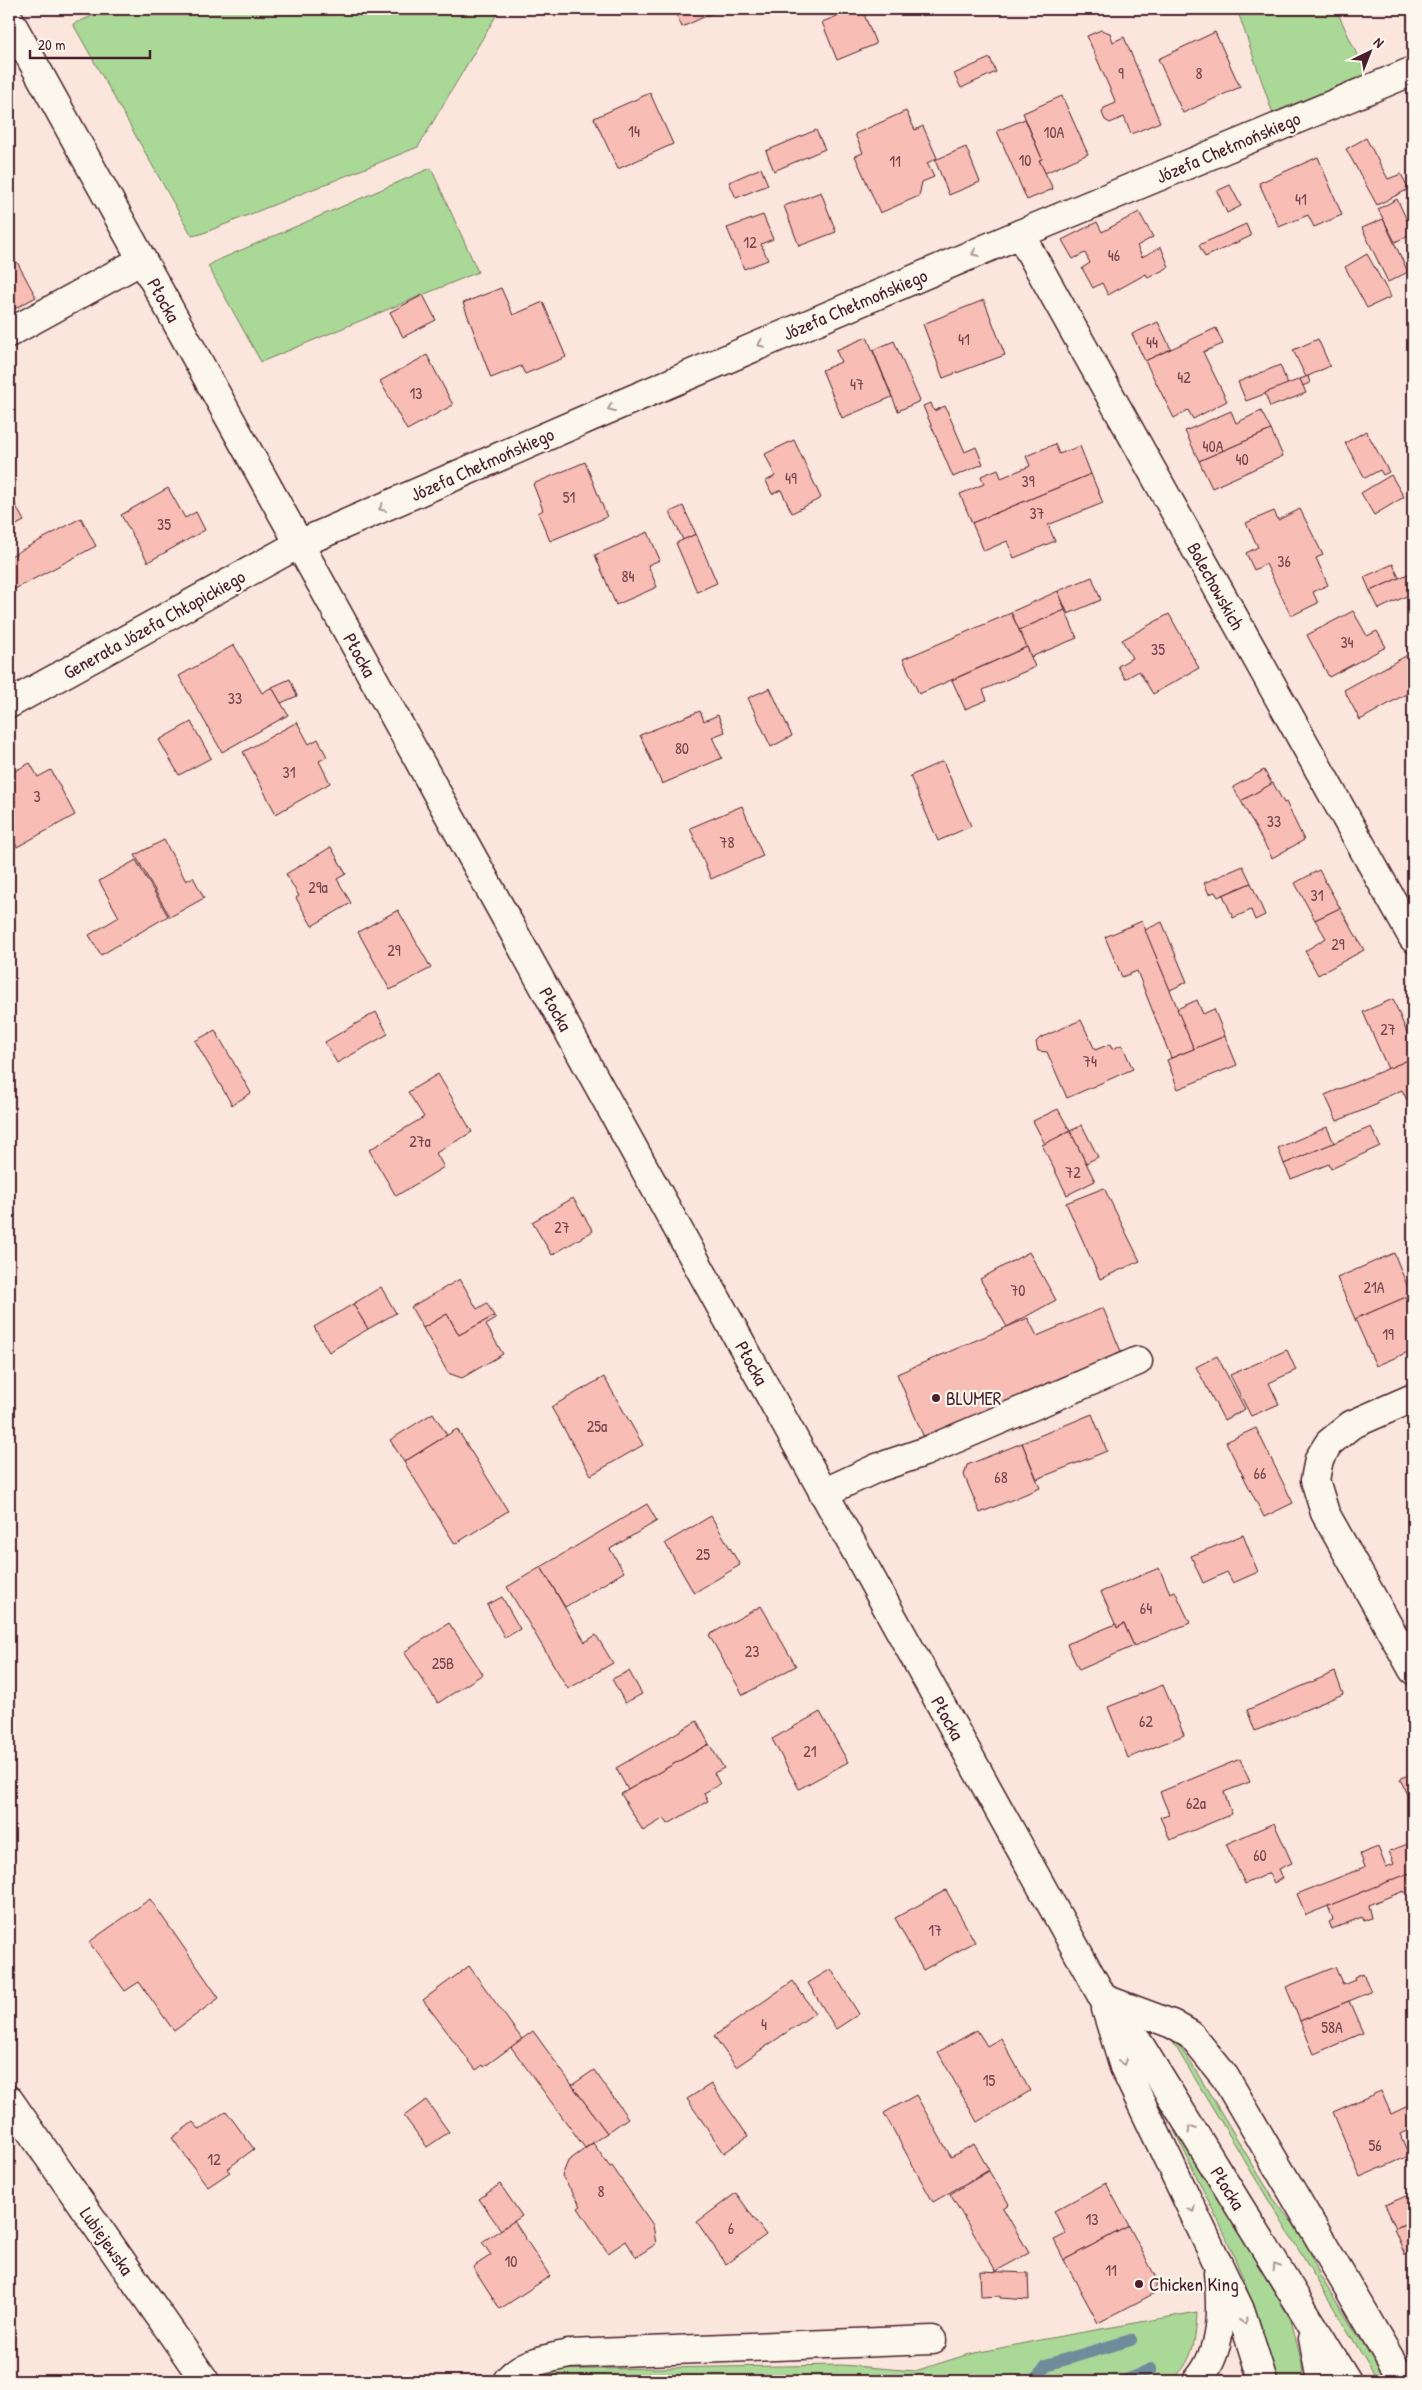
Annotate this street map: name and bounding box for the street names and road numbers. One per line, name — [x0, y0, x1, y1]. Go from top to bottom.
street label: Józefa Chełmońskiego — [1152, 105, 1304, 189]
street label: Józefa Chełmońskiego — [779, 262, 931, 346]
street label: Płocka — [141, 273, 187, 327]
street label: Józefa Chełmońskiego — [406, 421, 558, 507]
street label: Bolechowskich — [1181, 537, 1251, 635]
street label: Generała Józefa Chłopickiego — [58, 563, 250, 685]
street label: Płocka — [337, 628, 383, 682]
street label: Płocka — [533, 982, 579, 1036]
street label: Płocka — [729, 1336, 775, 1390]
street label: Płocka — [925, 1691, 971, 1745]
street label: Płocka — [1205, 2161, 1252, 2215]
street label: Lubiejewska — [74, 2202, 140, 2281]

